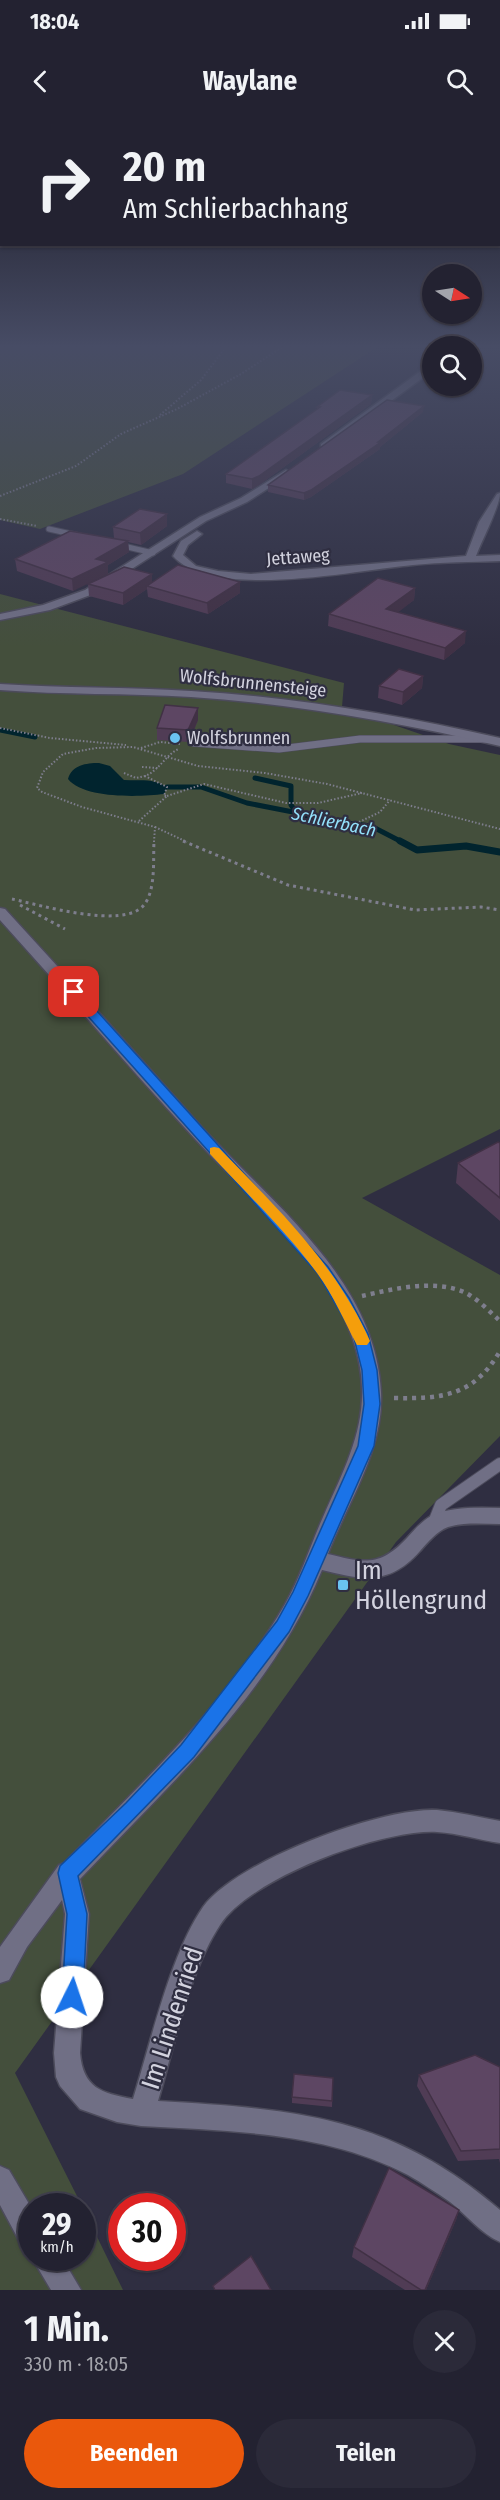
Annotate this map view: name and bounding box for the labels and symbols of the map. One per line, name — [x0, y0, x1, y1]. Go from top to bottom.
north arrow — [422, 264, 482, 324]
street label: Jettaweg — [266, 544, 331, 570]
street label: Wolfsbrunnensteige — [179, 664, 327, 702]
place label: Wolfsbrunnen — [187, 727, 290, 749]
marker: Wolfsbrunnen — [168, 731, 182, 745]
water label: Schlierbach — [289, 802, 378, 842]
pin — [48, 966, 99, 1017]
place label: Im Höllengrund — [355, 1555, 487, 1616]
marker: Im Höllengrund — [336, 1578, 350, 1592]
street label: Im Lindenried — [135, 1943, 210, 2093]
position arrow — [40, 1965, 104, 2029]
speed limit sign: 30 — [108, 2193, 186, 2271]

